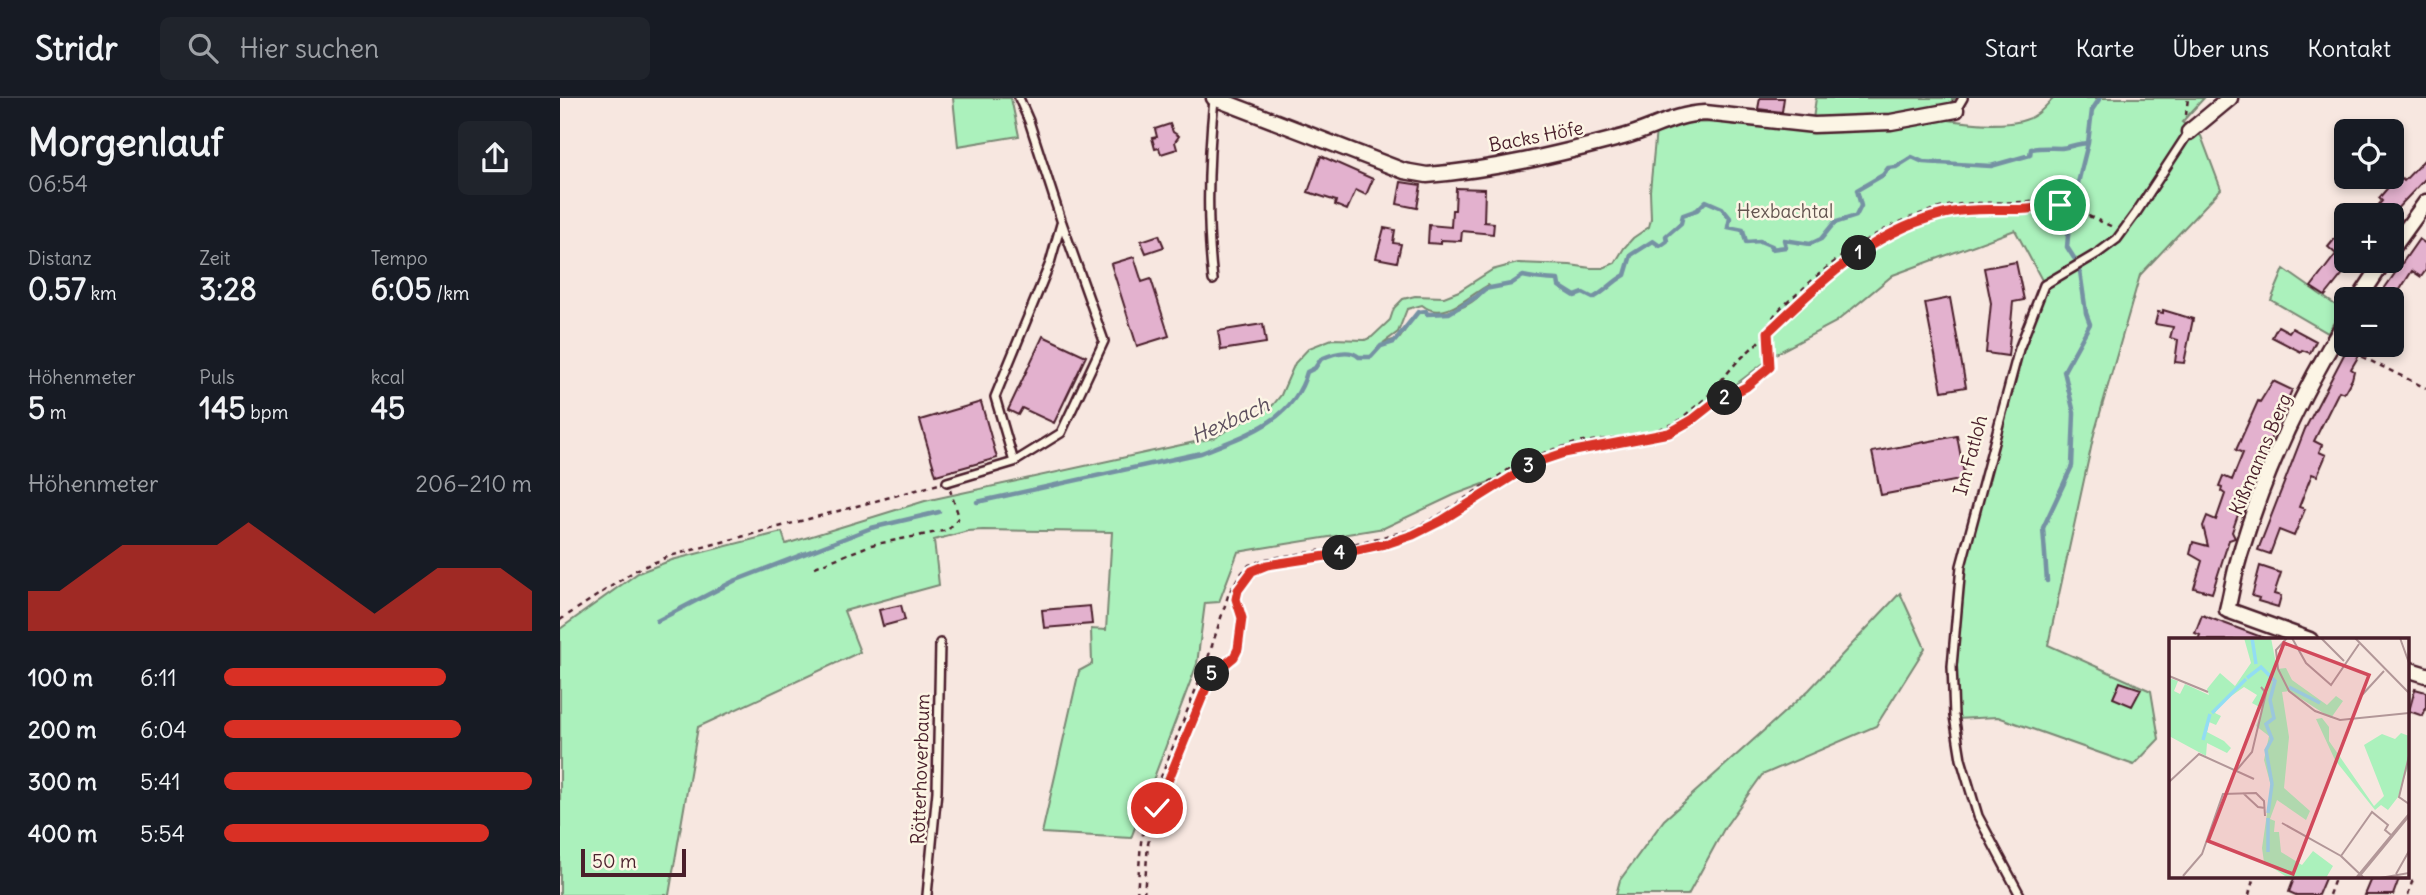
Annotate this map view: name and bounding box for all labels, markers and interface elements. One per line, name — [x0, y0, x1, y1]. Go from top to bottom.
search box — [160, 17, 650, 80]
text: Stridr — [35, 27, 118, 69]
icon: search — [184, 29, 222, 67]
text: Hier suchen — [240, 32, 379, 65]
text: Start — [1985, 33, 2037, 63]
text: Karte — [2075, 33, 2134, 63]
text: Über uns — [2172, 33, 2269, 63]
text: Kontakt — [2307, 33, 2391, 63]
street label: Backs Höfe — [1487, 115, 1585, 157]
text: Morgenlauf — [28, 119, 223, 166]
map controls — [2334, 119, 2404, 357]
button: locate — [2334, 119, 2404, 189]
button: share — [458, 121, 532, 195]
text: 06:54 — [28, 169, 88, 198]
pin — [2030, 175, 2090, 235]
icon: arrive — [2041, 186, 2079, 224]
park label: Hexbachtal — [1737, 199, 1833, 223]
button: + — [2334, 203, 2404, 273]
pin: 1 — [1842, 236, 1876, 270]
text: 1 — [1855, 240, 1862, 264]
text: Distanz — [28, 246, 92, 270]
text: Zeit — [199, 246, 230, 270]
text: Tempo — [371, 246, 428, 270]
text: 0.57 — [28, 270, 86, 308]
text: 3:28 — [199, 270, 257, 308]
text: 6:05 — [371, 270, 432, 308]
text: km — [86, 281, 117, 305]
text: /km — [432, 281, 470, 305]
button: − — [2334, 287, 2404, 357]
text: Höhenmeter — [28, 365, 136, 389]
text: Puls — [199, 365, 235, 389]
text: kcal — [371, 365, 405, 389]
pin: 2 — [1708, 380, 1742, 416]
text: 2 — [1719, 385, 1730, 409]
text: 5 — [28, 389, 45, 427]
text: 145 — [199, 389, 246, 427]
text: 45 — [371, 389, 405, 427]
water label: Hexbach — [1187, 390, 1274, 449]
street label: Kißmanns Berg — [2224, 390, 2296, 518]
text: m — [45, 400, 66, 424]
text: bpm — [246, 400, 288, 424]
street label: Im Fatloh — [1948, 412, 1992, 498]
pin: 3 — [1511, 448, 1546, 484]
text: 3 — [1523, 453, 1534, 477]
text: Höhenmeter — [28, 469, 158, 498]
text: 206–210 m — [415, 469, 532, 498]
pin: 4 — [1322, 536, 1358, 570]
text: 4 — [1334, 540, 1345, 564]
inset map — [2169, 638, 2408, 878]
pin: 5 — [1194, 656, 1230, 692]
text: 5 — [1206, 661, 1217, 685]
text: 100 m — [28, 663, 93, 692]
text: 6:11 — [140, 663, 177, 692]
street label: Rötterhoverbaum — [905, 693, 935, 845]
text: 200 m — [28, 715, 97, 744]
text: 6:04 — [140, 715, 187, 744]
text: 300 m — [28, 767, 97, 796]
text: 5:41 — [140, 767, 181, 796]
pin — [1127, 778, 1187, 838]
icon: check — [1138, 789, 1176, 827]
text: 400 m — [28, 819, 97, 848]
text: 5:54 — [140, 819, 185, 848]
scale bar — [581, 846, 686, 878]
text: 50 m — [592, 849, 637, 873]

